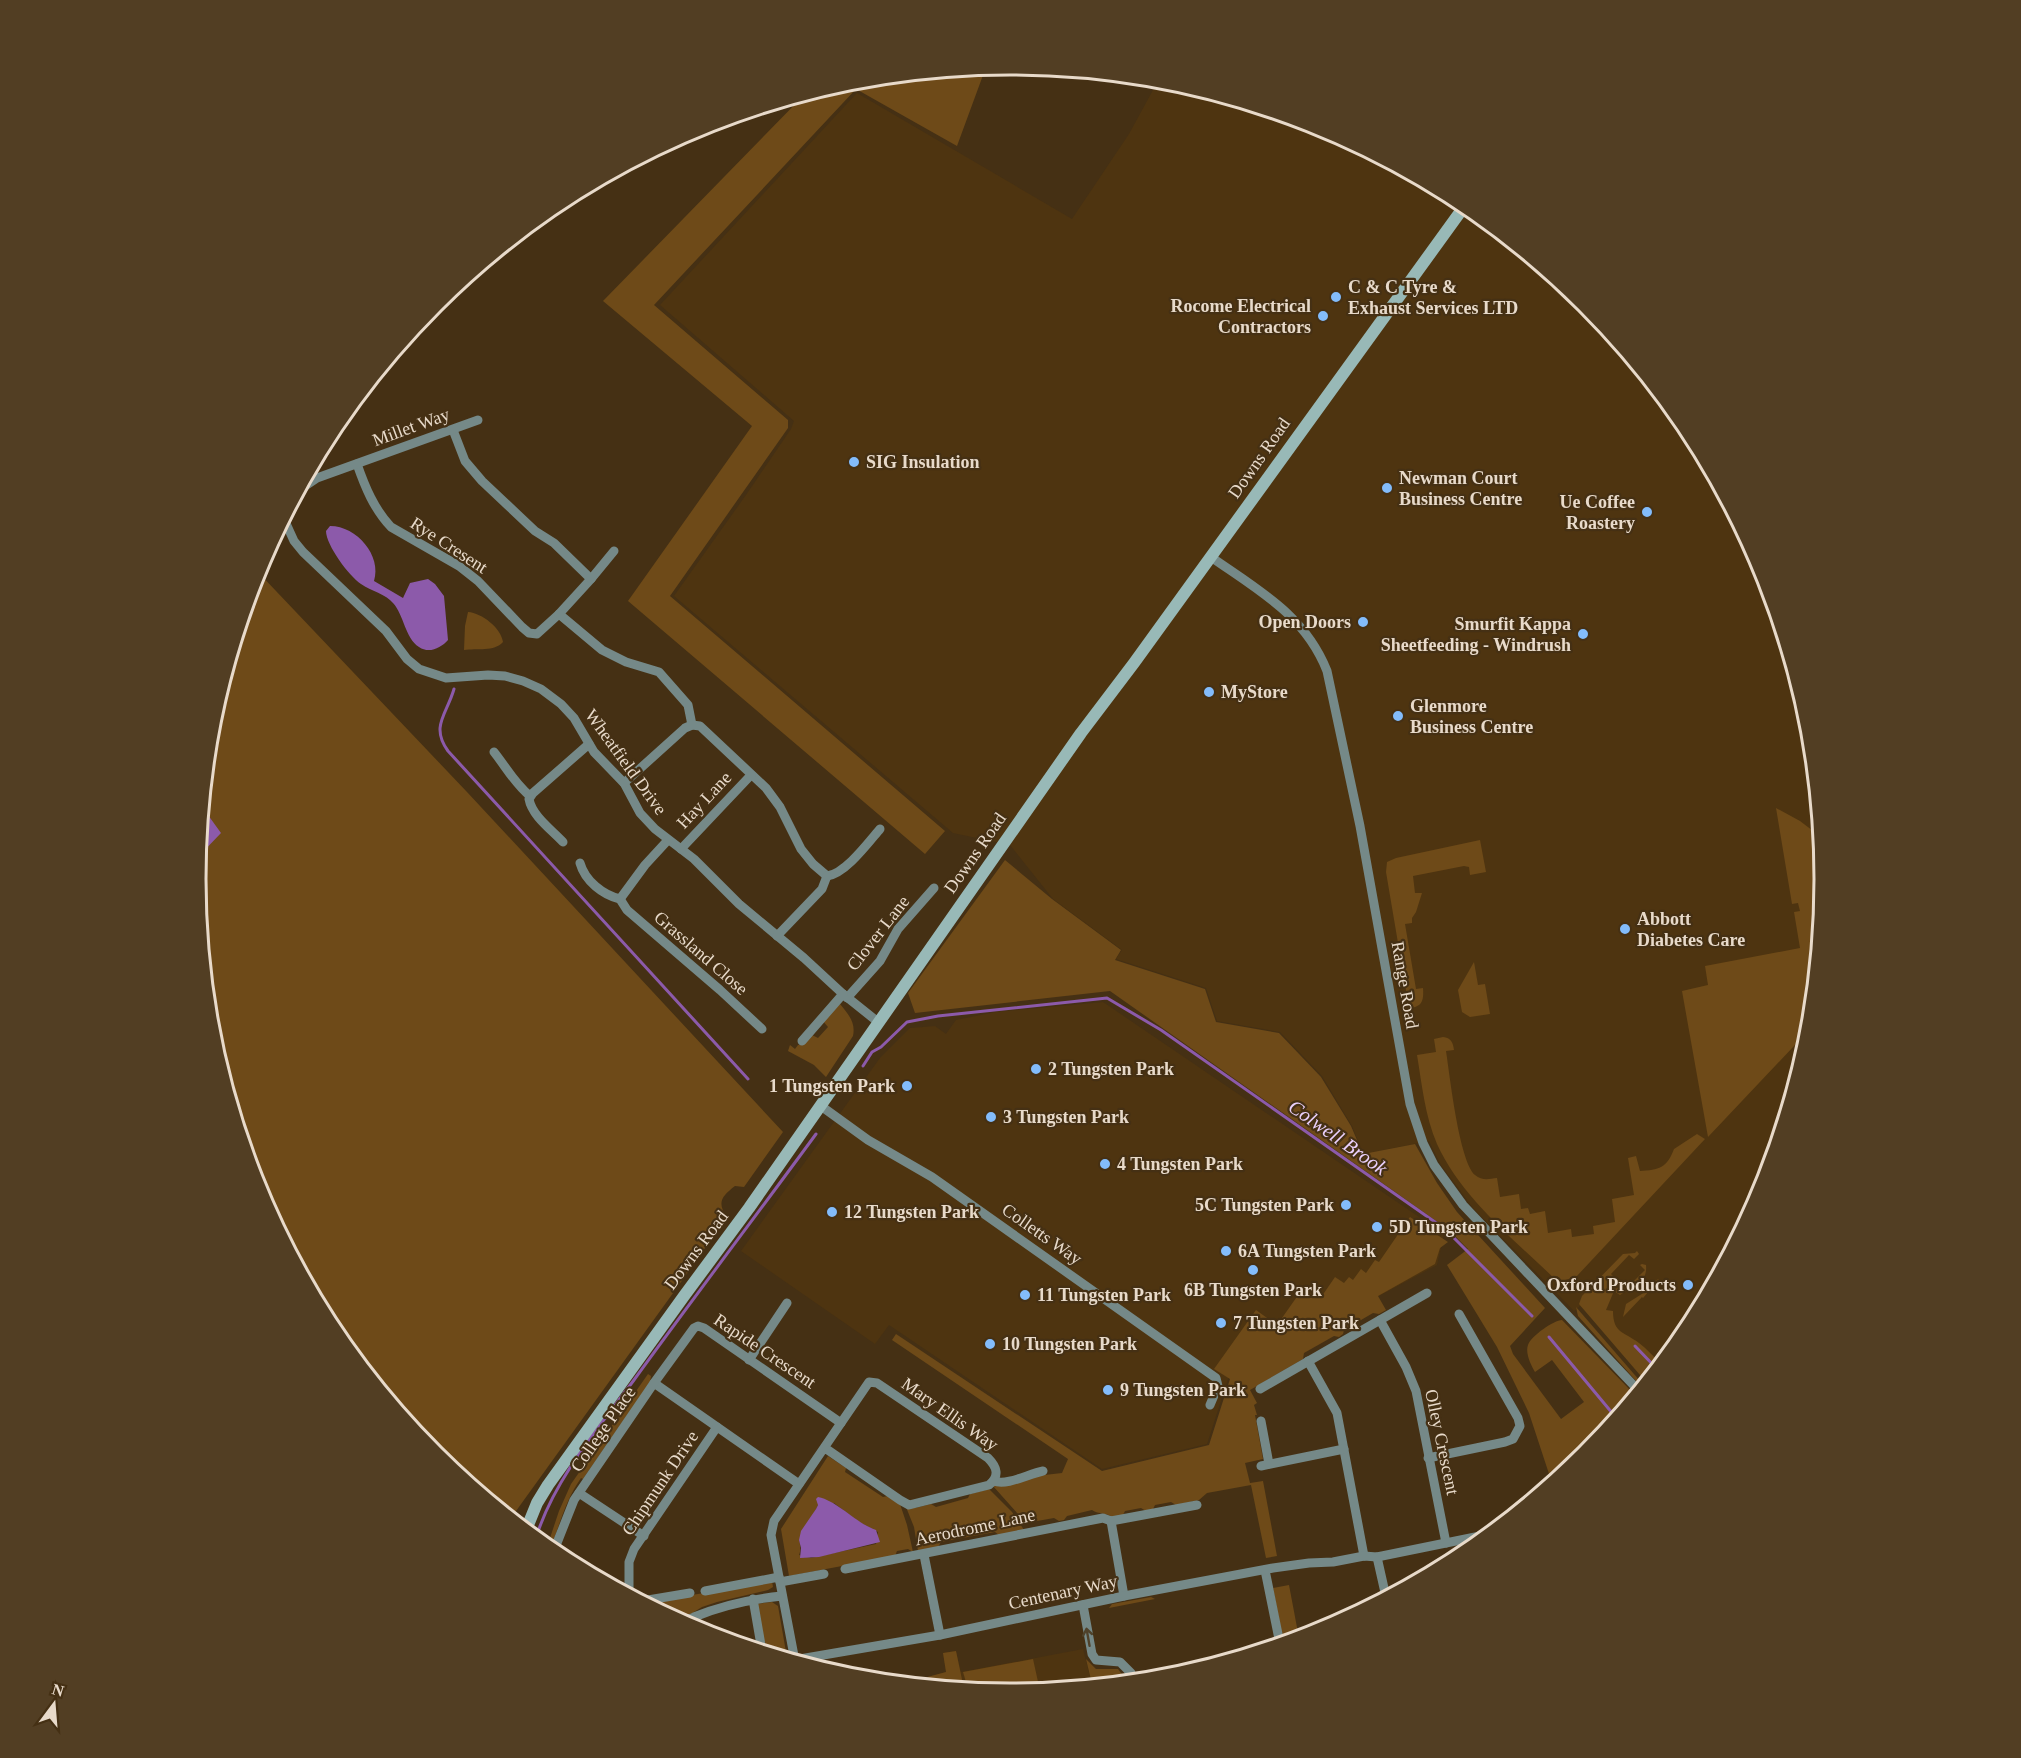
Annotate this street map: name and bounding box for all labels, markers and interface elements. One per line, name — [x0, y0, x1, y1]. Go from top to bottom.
place label: C & C Tyre & Exhaust Services LTD — [1348, 277, 1518, 318]
marker: C & C Tyre & Exhaust Services LTD — [1329, 290, 1343, 304]
place label: Rocome Electrical Contractors — [1171, 296, 1311, 337]
marker: Rocome Electrical Contractors — [1316, 309, 1330, 323]
street label: Millet Way — [370, 404, 452, 450]
street label: Downs Road — [1224, 414, 1294, 502]
place label: SIG Insulation — [866, 452, 980, 472]
marker: SIG Insulation — [847, 455, 861, 469]
place label: Newman Court Business Centre — [1399, 468, 1522, 509]
marker: Newman Court Business Centre — [1380, 481, 1394, 495]
place label: Ue Coffee Roastery — [1560, 492, 1635, 533]
marker: Ue Coffee Roastery — [1640, 505, 1654, 519]
street label: Rye Cresent — [407, 513, 491, 577]
place label: Open Doors — [1258, 612, 1351, 632]
place label: Smurfit Kappa Sheetfeeding - Windrush — [1381, 614, 1571, 655]
marker: Open Doors — [1356, 615, 1370, 629]
marker: Smurfit Kappa Sheetfeeding - Windrush — [1576, 627, 1590, 641]
place label: MyStore — [1221, 682, 1288, 702]
marker: MyStore — [1202, 685, 1216, 699]
place label: Glenmore Business Centre — [1410, 696, 1533, 737]
street label: Wheatfield Drive — [581, 705, 671, 819]
marker: Glenmore Business Centre — [1391, 709, 1405, 723]
street label: Hay Lane — [673, 767, 735, 833]
street label: Downs Road — [940, 809, 1010, 897]
street label: Clover Lane — [843, 892, 913, 974]
street label: Grassland Close — [650, 907, 752, 999]
place label: Abbott Diabetes Care — [1637, 909, 1745, 950]
marker: Abbott Diabetes Care — [1618, 922, 1632, 936]
street label: Range Road — [1387, 940, 1423, 1030]
place label: 2 Tungsten Park — [1048, 1059, 1174, 1079]
marker: 2 Tungsten Park — [1029, 1062, 1043, 1076]
place label: 1 Tungsten Park — [769, 1076, 895, 1096]
marker: 1 Tungsten Park — [900, 1079, 914, 1093]
water label: Colwell Brook — [1284, 1095, 1392, 1180]
place label: 3 Tungsten Park — [1003, 1107, 1129, 1127]
marker: 3 Tungsten Park — [984, 1110, 998, 1124]
place label: 4 Tungsten Park — [1117, 1154, 1243, 1174]
marker: 4 Tungsten Park — [1098, 1157, 1112, 1171]
place label: 5C Tungsten Park — [1195, 1195, 1334, 1215]
marker: 5C Tungsten Park — [1339, 1198, 1353, 1212]
street label: Colletts Way — [998, 1199, 1086, 1269]
place label: 12 Tungsten Park — [844, 1202, 979, 1222]
marker: 12 Tungsten Park — [825, 1205, 839, 1219]
street label: Downs Road — [660, 1207, 732, 1293]
place label: 5D Tungsten Park — [1389, 1217, 1528, 1237]
marker: 5D Tungsten Park — [1370, 1220, 1384, 1234]
place label: 6A Tungsten Park — [1238, 1241, 1376, 1261]
marker: 6A Tungsten Park — [1219, 1244, 1233, 1258]
marker: 6B Tungsten Park — [1246, 1263, 1260, 1277]
place label: Oxford Products — [1547, 1275, 1676, 1295]
marker: Oxford Products — [1681, 1278, 1695, 1292]
place label: 6B Tungsten Park — [1184, 1280, 1322, 1300]
place label: 11 Tungsten Park — [1037, 1285, 1171, 1305]
marker: 11 Tungsten Park — [1018, 1288, 1032, 1302]
street label: Rapide Crescent — [710, 1310, 820, 1392]
place label: 7 Tungsten Park — [1233, 1313, 1359, 1333]
marker: 7 Tungsten Park — [1214, 1316, 1228, 1330]
place label: 10 Tungsten Park — [1002, 1334, 1137, 1354]
marker: 10 Tungsten Park — [983, 1337, 997, 1351]
street label: Mary Ellis Way — [898, 1373, 1002, 1455]
place label: 9 Tungsten Park — [1120, 1380, 1246, 1400]
street label: College Place — [566, 1383, 640, 1475]
marker: 9 Tungsten Park — [1101, 1383, 1115, 1397]
street label: Olley Crescent — [1421, 1387, 1463, 1497]
street label: Chipmunk Drive — [618, 1427, 702, 1539]
street label: Aerodrome Lane — [913, 1504, 1037, 1550]
street label: Centenary Way — [1007, 1571, 1119, 1613]
one-way arrow — [1083, 1627, 1094, 1647]
north arrow — [24, 1674, 84, 1734]
text: N — [50, 1680, 66, 1700]

